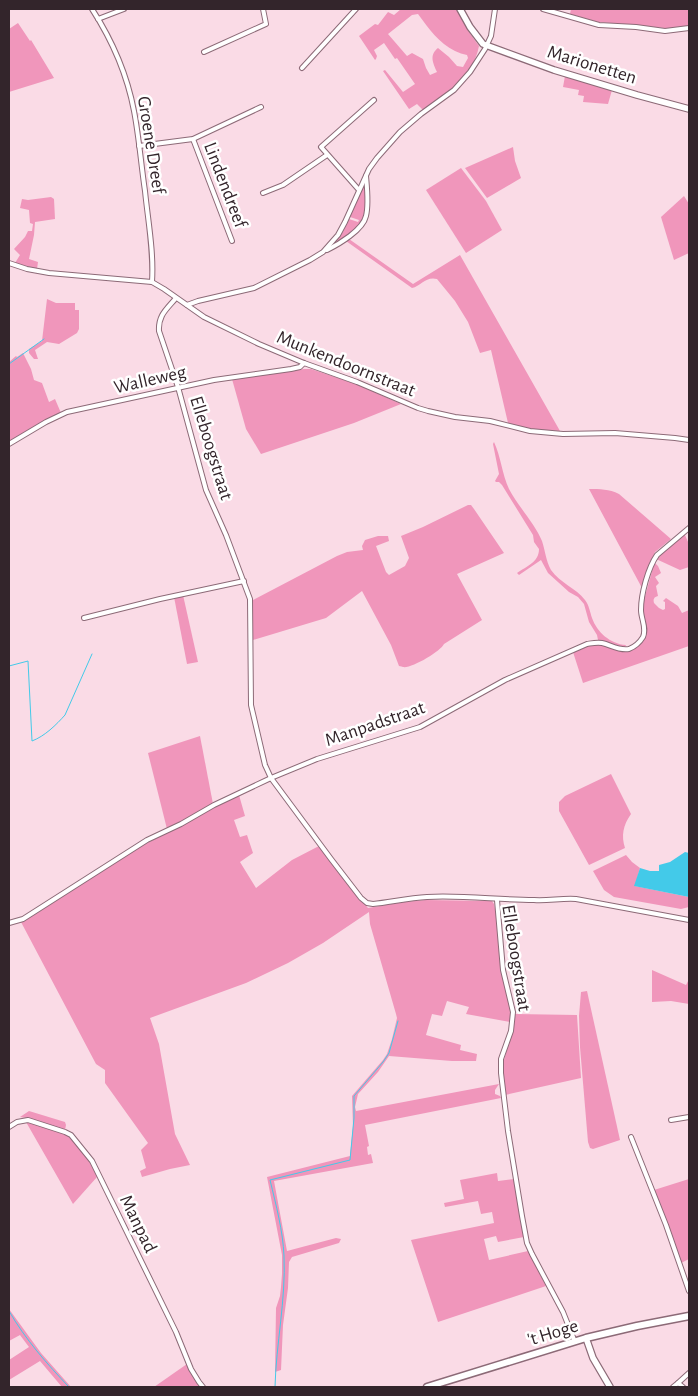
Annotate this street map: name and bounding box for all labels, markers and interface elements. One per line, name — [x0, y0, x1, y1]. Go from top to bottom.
street label: Marionetten — [545, 42, 639, 88]
street label: Groene Dreef — [134, 95, 168, 196]
street label: Lindendreef — [200, 140, 250, 232]
street label: Munkendoornstraat — [274, 328, 418, 400]
street label: Walleweg — [112, 362, 189, 397]
street label: Elleboogstraat — [186, 394, 236, 502]
street label: Manpadstraat — [323, 698, 427, 750]
street label: Elleboogstraat — [498, 903, 534, 1013]
street label: Manpad — [116, 1192, 160, 1256]
street label: 't Hoge — [525, 1316, 581, 1350]

